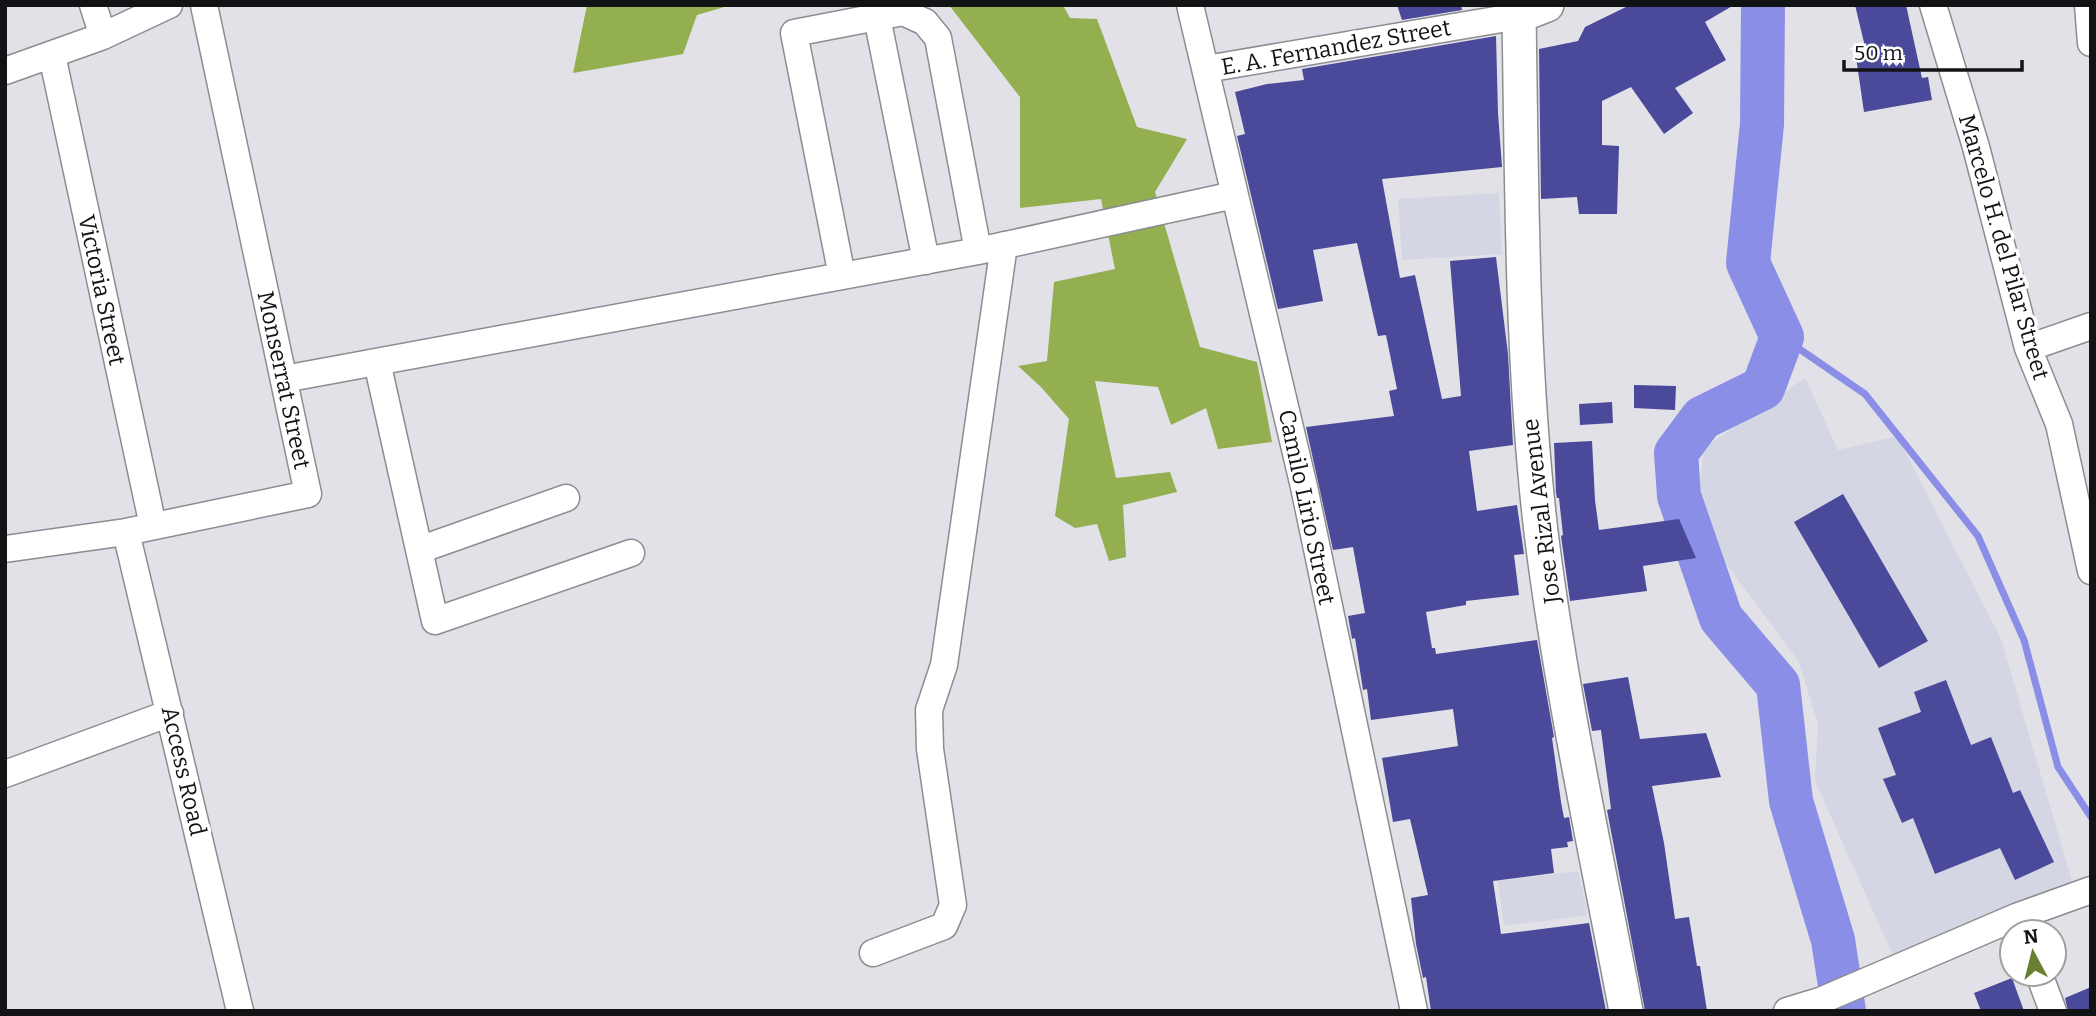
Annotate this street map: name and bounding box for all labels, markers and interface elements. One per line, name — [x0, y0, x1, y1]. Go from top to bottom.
street label: E. A. Fernandez Street — [1219, 13, 1453, 81]
scale bar — [1844, 28, 2022, 72]
text: 50 m — [1854, 40, 1903, 66]
street label: Marcelo H. del Pilar Street — [1953, 111, 2055, 383]
street label: Victoria Street — [72, 212, 132, 368]
street label: Monserrat Street — [251, 288, 317, 472]
street label: Camilo Lirio Street — [1273, 407, 1341, 607]
street label: Jose Rizal Avenue — [1516, 417, 1566, 606]
street label: Access Road — [156, 704, 213, 839]
north arrow — [1998, 918, 2068, 988]
text: N — [2022, 924, 2040, 949]

